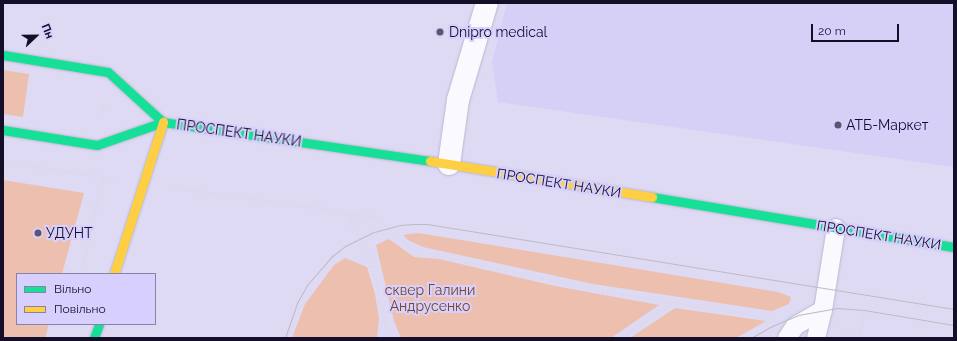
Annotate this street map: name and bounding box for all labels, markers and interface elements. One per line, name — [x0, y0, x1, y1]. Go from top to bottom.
north arrow — [16, 16, 56, 56]
scale bar — [813, 16, 901, 42]
text: Пн — [39, 22, 56, 41]
place label: Dnipro medical — [449, 24, 547, 40]
text: 20 m — [818, 24, 846, 38]
marker: Dnipro medical — [434, 26, 446, 38]
street label: ПРОСПЕКТ НАУКИ — [175, 116, 303, 150]
place label: АТБ-Маркет — [846, 117, 928, 133]
marker: АТБ-Маркет — [833, 120, 843, 130]
street label: ПРОСПЕКТ НАУКИ — [495, 165, 623, 201]
street label: ПРОСПЕКТ НАУКИ — [815, 217, 943, 253]
place label: УДУНТ — [46, 225, 93, 241]
marker: УДУНТ — [33, 228, 43, 238]
legend — [16, 273, 156, 325]
text: Вільно — [54, 282, 91, 296]
park label: сквер Галини Андрусенко — [385, 282, 475, 314]
text: Повільно — [54, 302, 106, 316]

